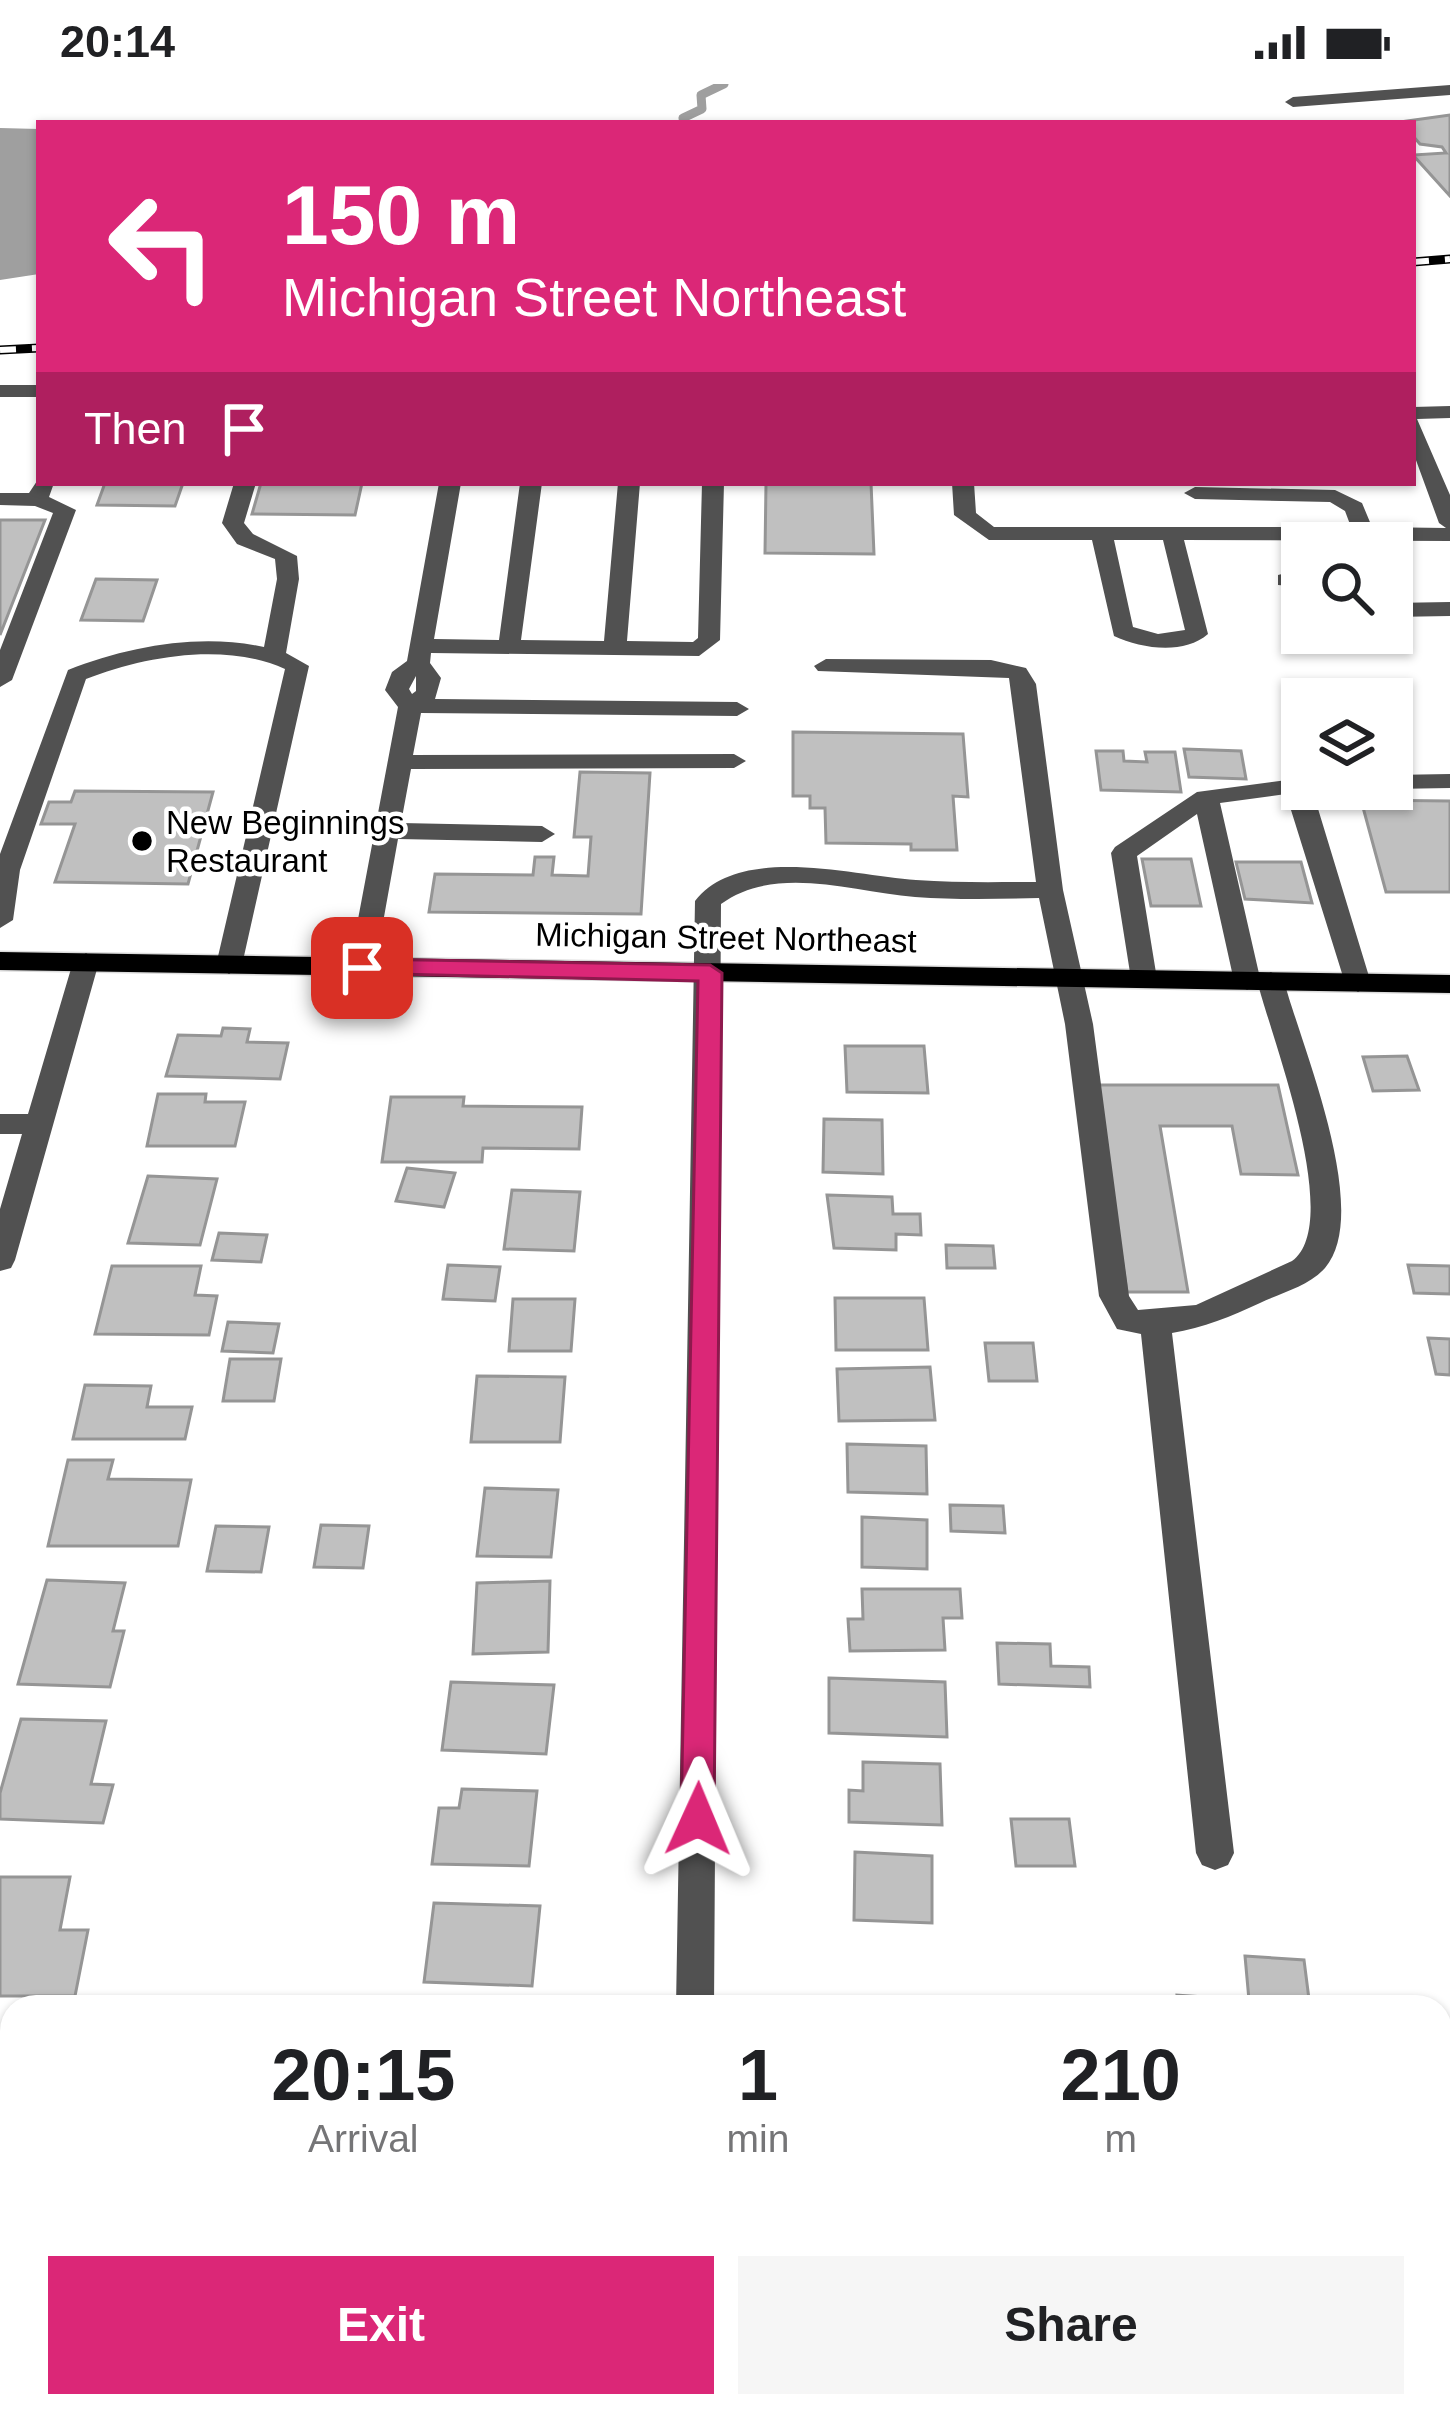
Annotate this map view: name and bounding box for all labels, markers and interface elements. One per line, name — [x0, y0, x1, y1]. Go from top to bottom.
text: 20:14 — [60, 16, 175, 67]
icon: left — [84, 168, 240, 324]
text: 150 m — [282, 168, 520, 262]
text: Michigan Street Northeast — [282, 267, 906, 327]
icon: arrive — [211, 396, 277, 462]
text: Then — [84, 403, 187, 454]
map controls — [1281, 522, 1413, 810]
button: search — [1281, 522, 1413, 654]
button: layers — [1281, 678, 1413, 810]
place label: New Beginnings Restaurant — [166, 804, 404, 879]
marker: New Beginnings Restaurant — [129, 828, 155, 854]
street label: Michigan Street Northeast — [535, 916, 917, 959]
pin — [311, 917, 413, 1019]
icon: arrive — [329, 935, 395, 1001]
position arrow — [635, 1756, 761, 1882]
text: 20:15 — [271, 2035, 455, 2115]
text: 1 — [738, 2035, 778, 2115]
text: 210 — [1061, 2035, 1181, 2115]
text: Arrival — [308, 2117, 419, 2160]
text: min — [727, 2117, 789, 2160]
text: m — [1104, 2117, 1137, 2160]
button: Exit — [48, 2256, 714, 2394]
button: Share — [738, 2256, 1404, 2394]

